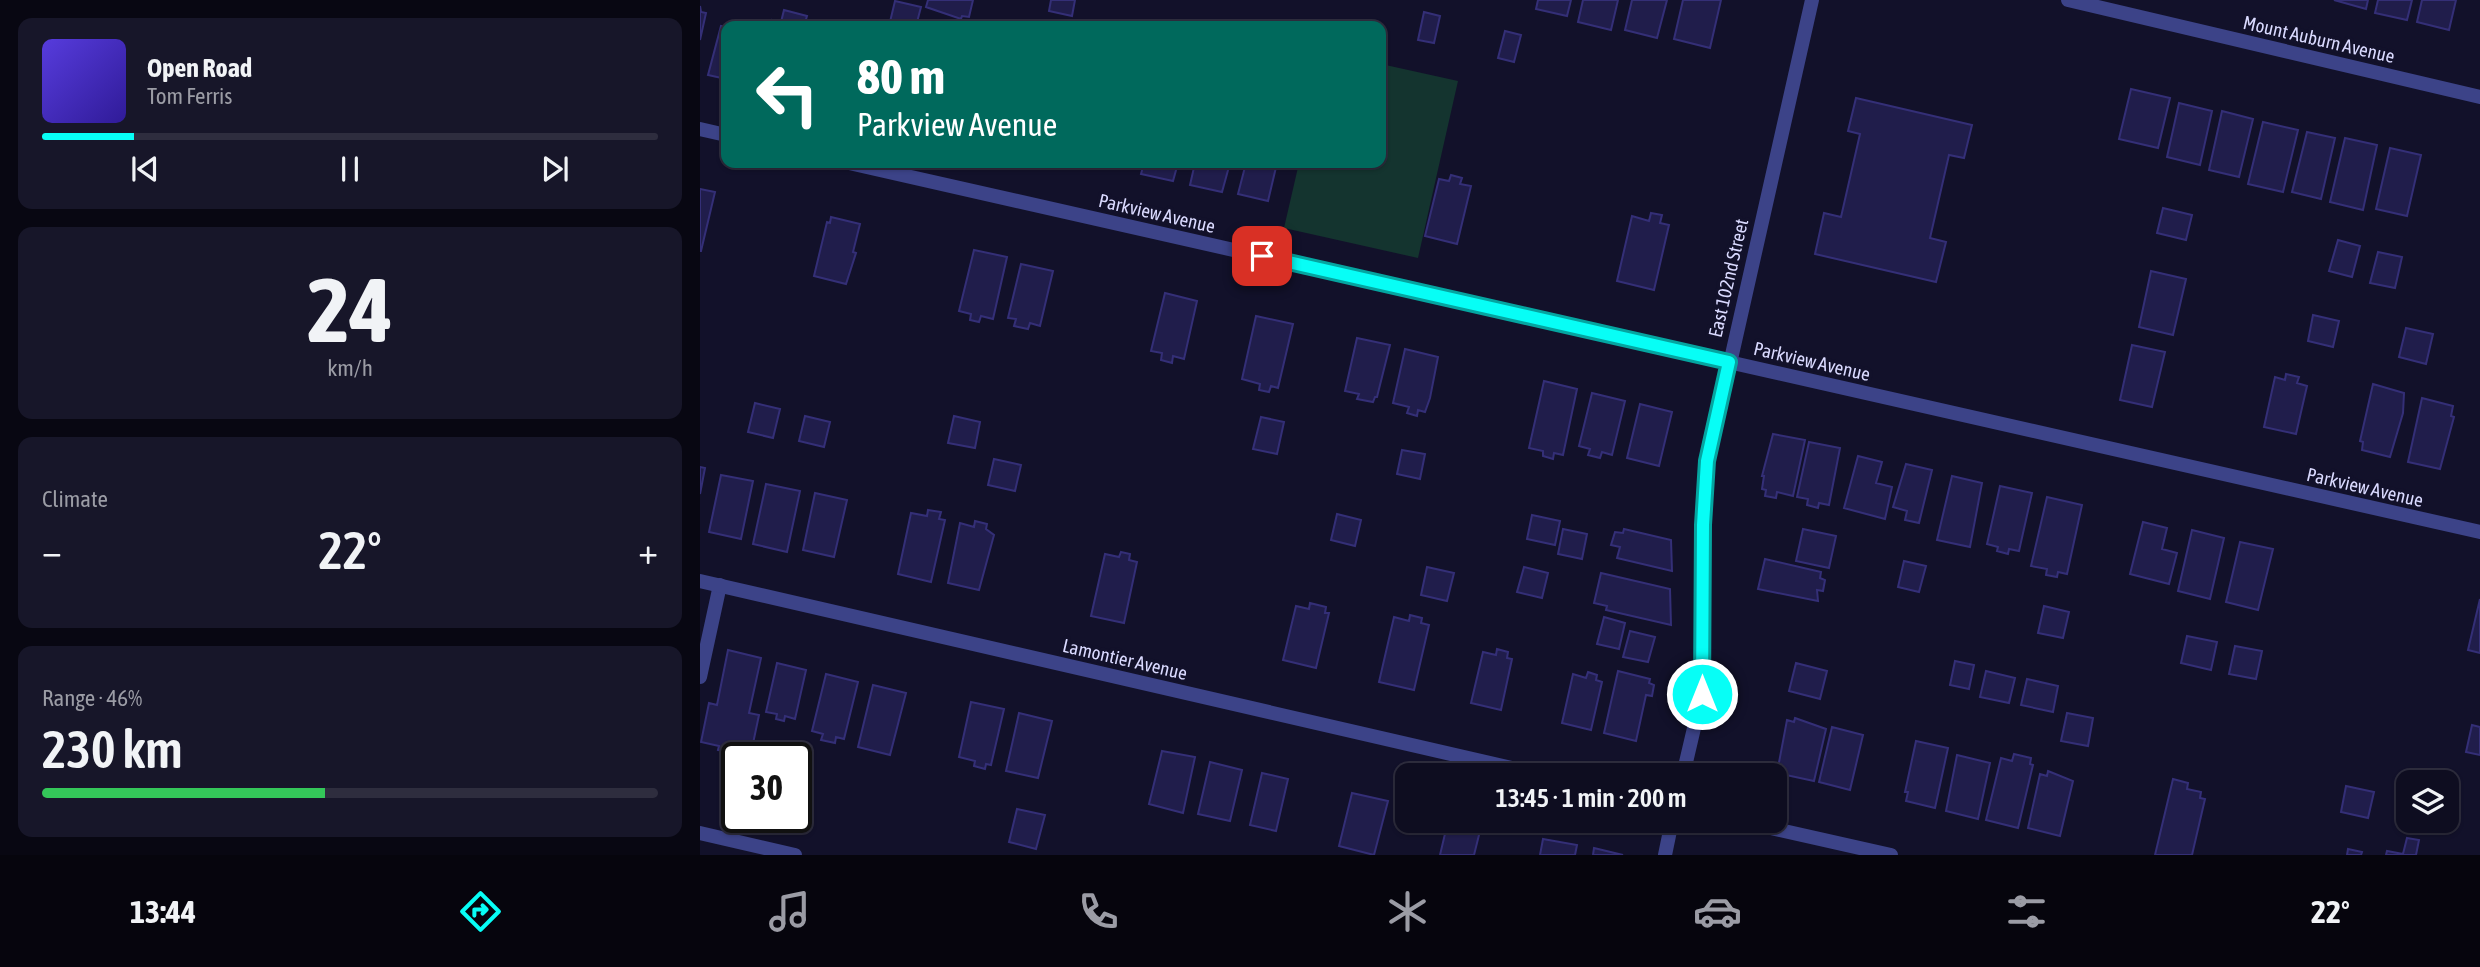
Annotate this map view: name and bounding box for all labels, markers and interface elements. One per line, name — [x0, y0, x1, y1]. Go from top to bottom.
street label: Mount Auburn Avenue — [2241, 11, 2397, 67]
text: 80 m — [857, 48, 945, 104]
icon: left — [742, 49, 833, 140]
text: Open Road — [147, 53, 252, 83]
text: Tom Ferris — [147, 83, 232, 109]
text: Parkview Avenue — [857, 106, 1057, 143]
icon: previous — [126, 150, 164, 188]
icon: pause — [331, 150, 369, 188]
icon: next — [536, 150, 574, 188]
street label: Parkview Avenue — [1097, 189, 1217, 237]
street label: East 102nd Street — [1704, 217, 1752, 339]
pin — [1232, 226, 1292, 286]
icon: arrive — [1243, 237, 1281, 275]
text: 24 — [307, 257, 393, 361]
street label: Parkview Avenue — [1752, 337, 1872, 385]
text: km/h — [327, 355, 373, 381]
street label: Parkview Avenue — [2305, 463, 2425, 511]
text: Climate — [42, 486, 108, 512]
text: 22° — [318, 520, 382, 580]
text: − — [42, 529, 62, 572]
text: + — [638, 529, 658, 572]
street label: Lamontier Avenue — [1061, 634, 1189, 684]
position arrow — [1665, 657, 1739, 731]
text: Range · 46% — [42, 685, 142, 711]
text: 230 km — [42, 719, 183, 779]
speed limit sign: 30 — [721, 742, 812, 833]
map controls — [2396, 770, 2459, 833]
button: layers — [2396, 770, 2459, 833]
text: 13:45 · 1 min · 200 m — [1496, 783, 1686, 813]
icon: directions — [456, 887, 505, 936]
icon: music — [765, 887, 814, 936]
icon: phone — [1074, 887, 1123, 936]
icon: climate — [1383, 887, 1432, 936]
icon: car — [1693, 887, 1742, 936]
icon: filters — [2002, 887, 2051, 936]
text: 13:44 — [130, 893, 196, 930]
text: 22° — [2311, 893, 2350, 930]

